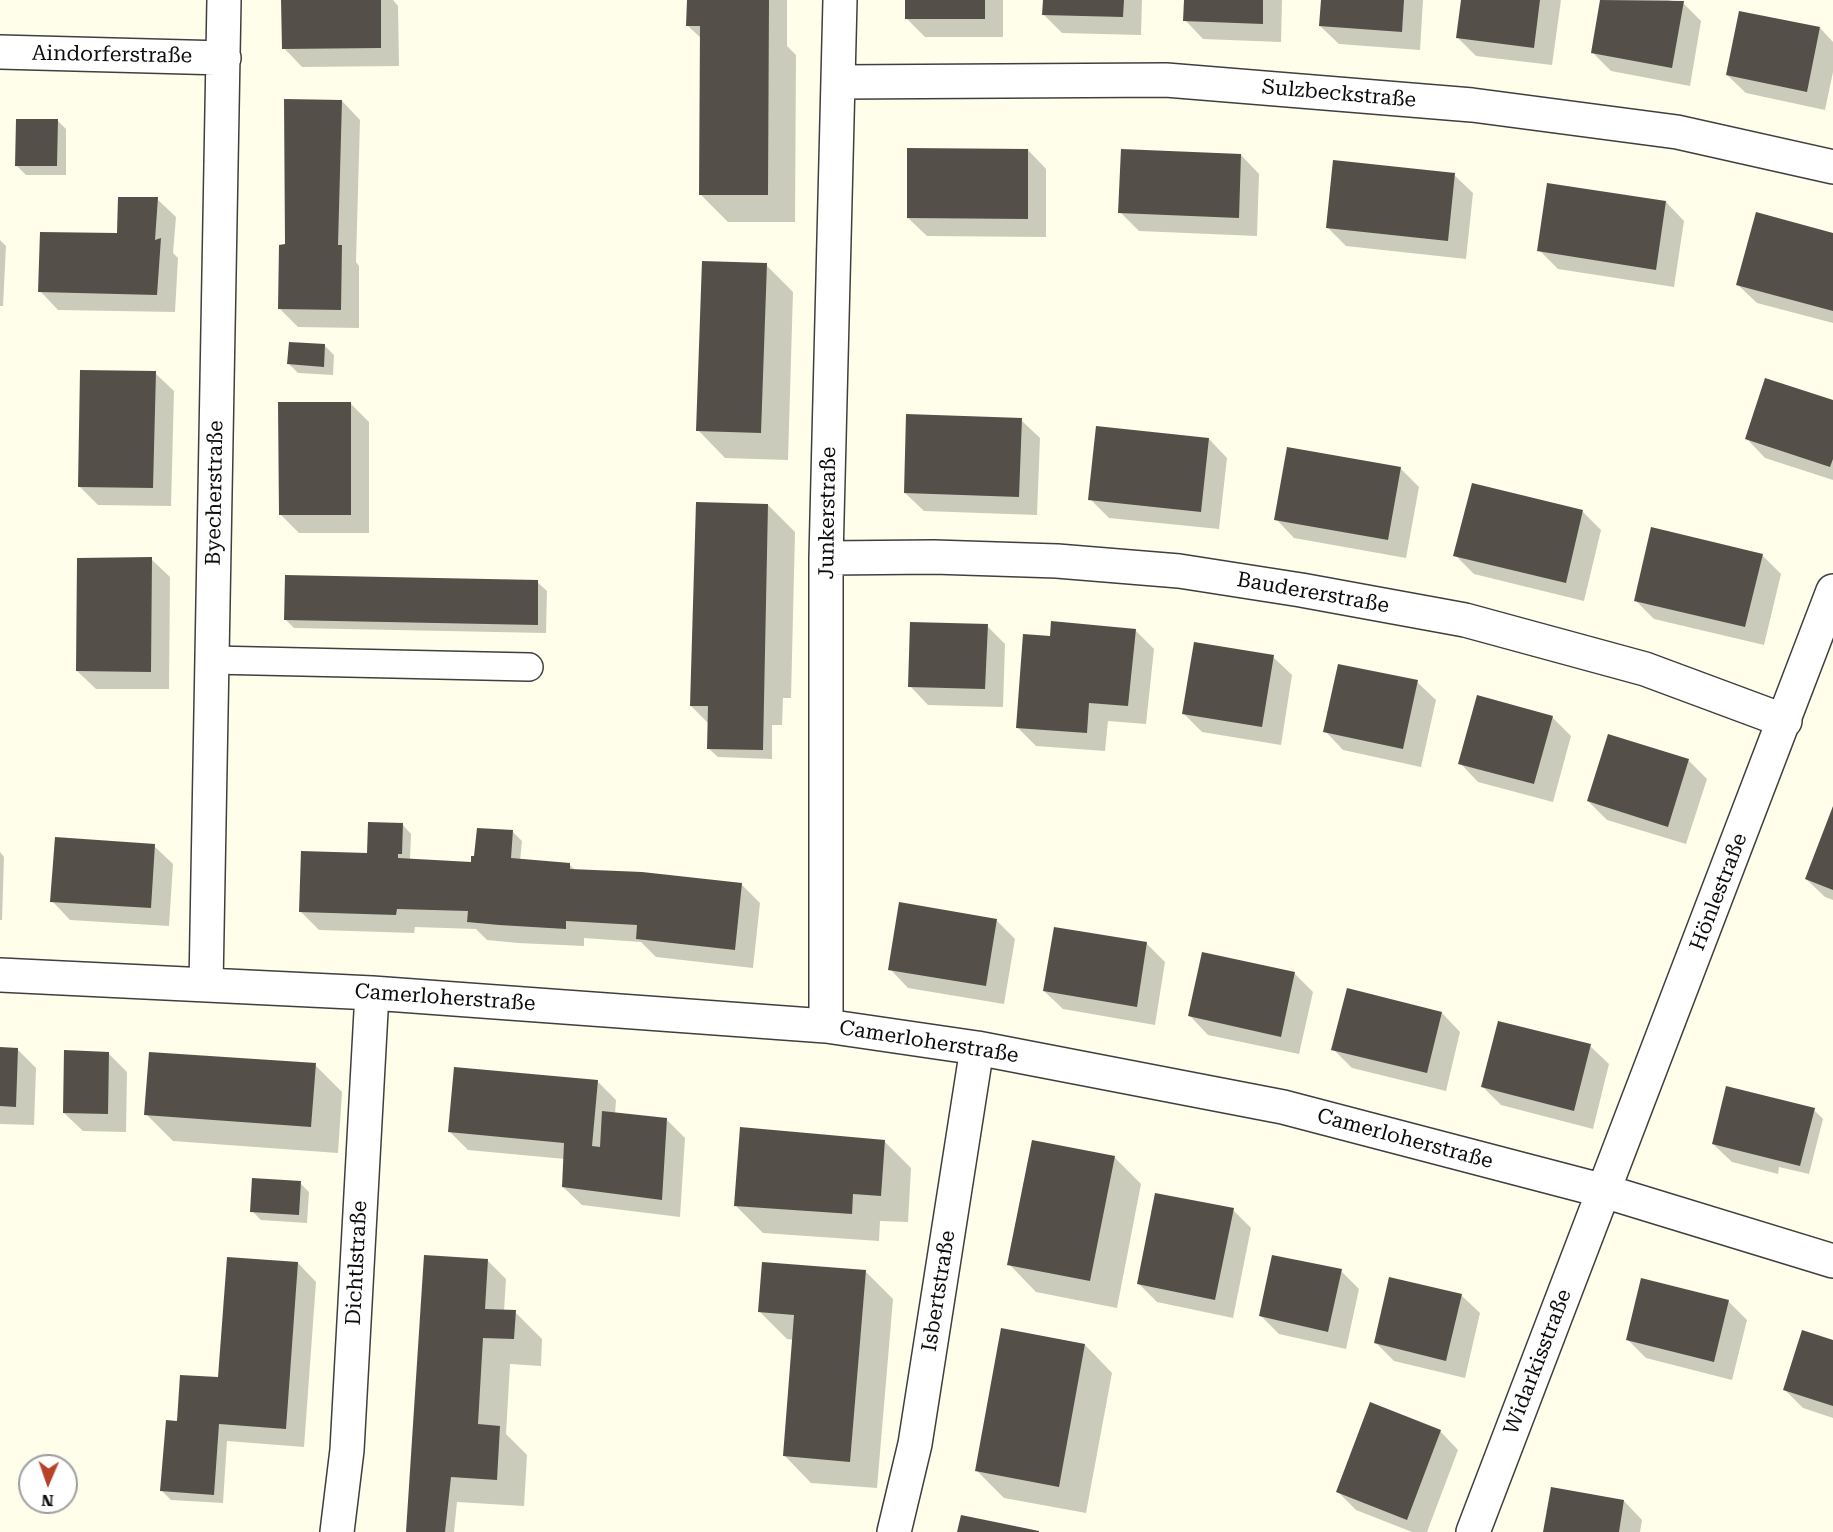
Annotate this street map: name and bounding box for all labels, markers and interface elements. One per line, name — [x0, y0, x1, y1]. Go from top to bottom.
street label: Aindorferstraße — [32, 41, 192, 69]
street label: Sulzbeckstraße — [1261, 75, 1417, 113]
street label: Byecherstraße — [201, 420, 229, 566]
street label: Junkerstraße — [814, 446, 842, 580]
street label: Baudererstraße — [1235, 567, 1391, 619]
street label: Hönlestraße — [1685, 830, 1753, 954]
street label: Camerloherstraße — [354, 979, 536, 1017]
street label: Camerloherstraße — [838, 1015, 1020, 1069]
street label: Camerloherstraße — [1314, 1103, 1496, 1175]
street label: Dichtlstraße — [341, 1200, 373, 1326]
street label: Isbertstraße — [917, 1229, 961, 1353]
street label: Widarkisstraße — [1499, 1286, 1577, 1438]
north arrow — [18, 1454, 78, 1514]
text: N — [41, 1491, 54, 1510]

